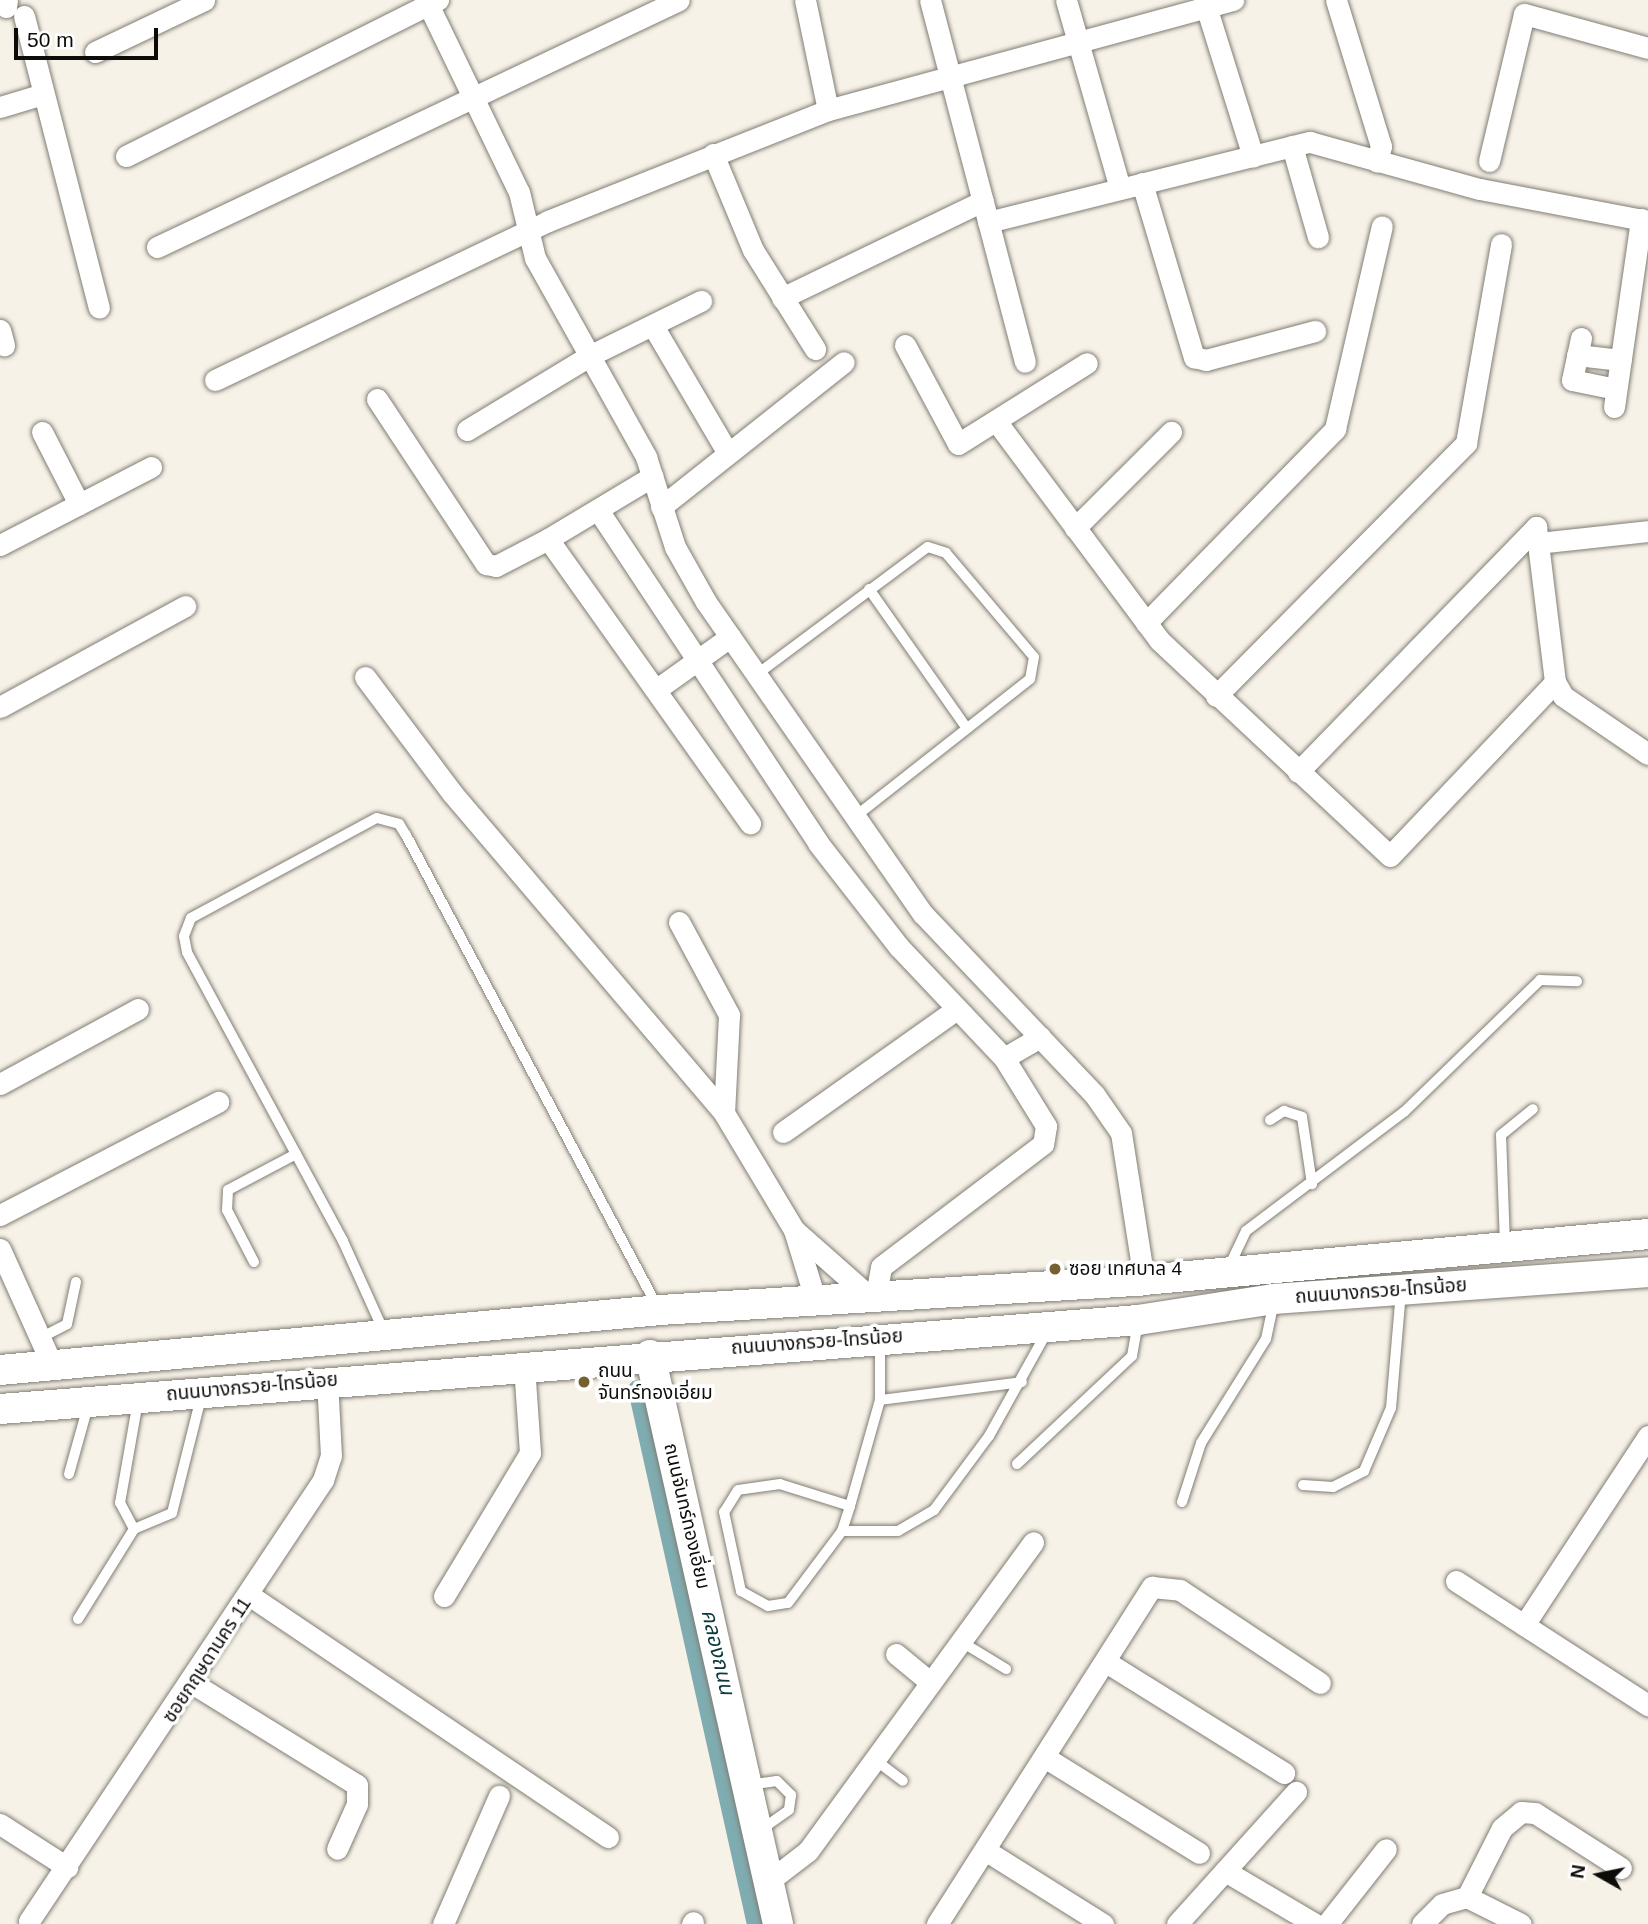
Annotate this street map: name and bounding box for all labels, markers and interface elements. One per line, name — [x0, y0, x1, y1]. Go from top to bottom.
scale bar — [18, 14, 161, 58]
text: 50 m — [27, 28, 74, 51]
place label: ซอย เทศบาล 4 — [1069, 1258, 1182, 1280]
marker: ซอย เทศบาล 4 — [1047, 1261, 1063, 1277]
street label: ถนนบางกรวย-ไทรน้อย — [1294, 1274, 1468, 1308]
street label: ถนนบางกรวย-ไทรน้อย — [730, 1325, 904, 1359]
place label: ถนน จันทร์ทองเอี่ยม — [598, 1360, 713, 1404]
street label: ถนนบางกรวย-ไทรน้อย — [165, 1368, 339, 1406]
marker: ถนน จันทร์ทองเอี่ยม — [576, 1374, 592, 1390]
street label: ถนนจันทร์ทองเอี่ยม — [659, 1441, 715, 1591]
street label: ซอยกฤษดานคร 11 — [158, 1593, 256, 1727]
water label: คลองถนน — [696, 1607, 740, 1697]
north arrow — [1564, 1840, 1634, 1910]
text: N — [1566, 1863, 1589, 1880]

